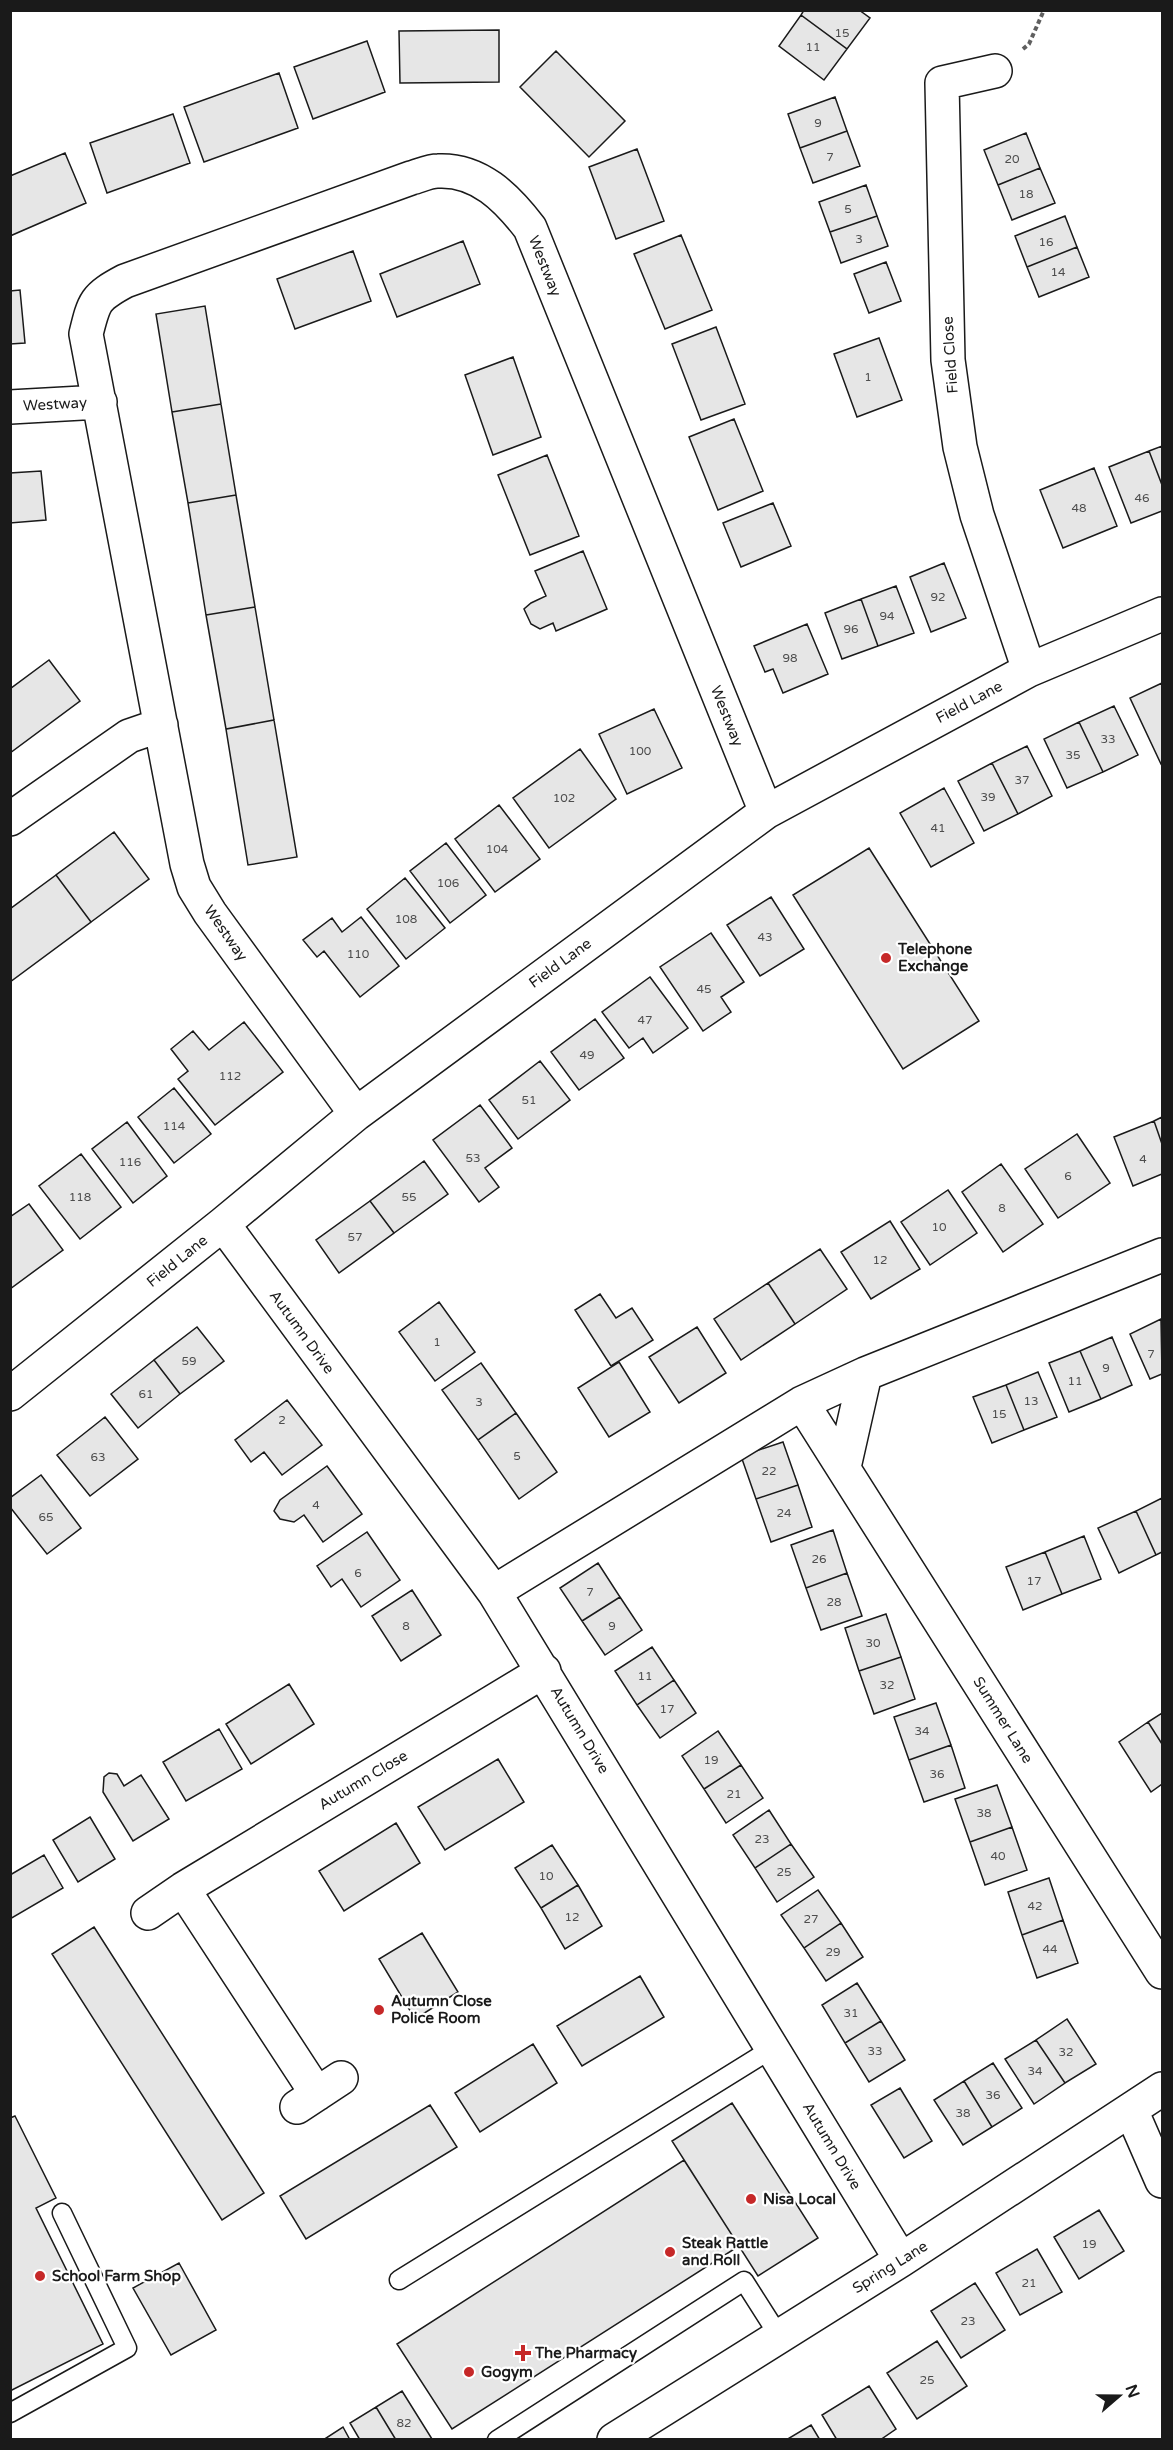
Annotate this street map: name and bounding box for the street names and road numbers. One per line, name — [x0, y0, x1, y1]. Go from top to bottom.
street label: Westway — [525, 233, 565, 299]
street label: Field Close — [938, 316, 962, 394]
street label: Westway — [23, 393, 87, 415]
street label: Field Lane — [933, 677, 1005, 727]
street label: Westway — [707, 683, 747, 749]
street label: Westway — [200, 902, 252, 964]
street label: Field Lane — [525, 934, 595, 992]
street label: Field Lane — [143, 1231, 211, 1291]
street label: Autumn Drive — [266, 1287, 338, 1377]
street label: Summer Lane — [969, 1673, 1037, 1767]
street label: Autumn Drive — [547, 1683, 613, 1777]
street label: Autumn Close — [315, 1746, 411, 1814]
street label: Autumn Drive — [799, 2099, 865, 2193]
street label: Spring Lane — [849, 2237, 931, 2297]

